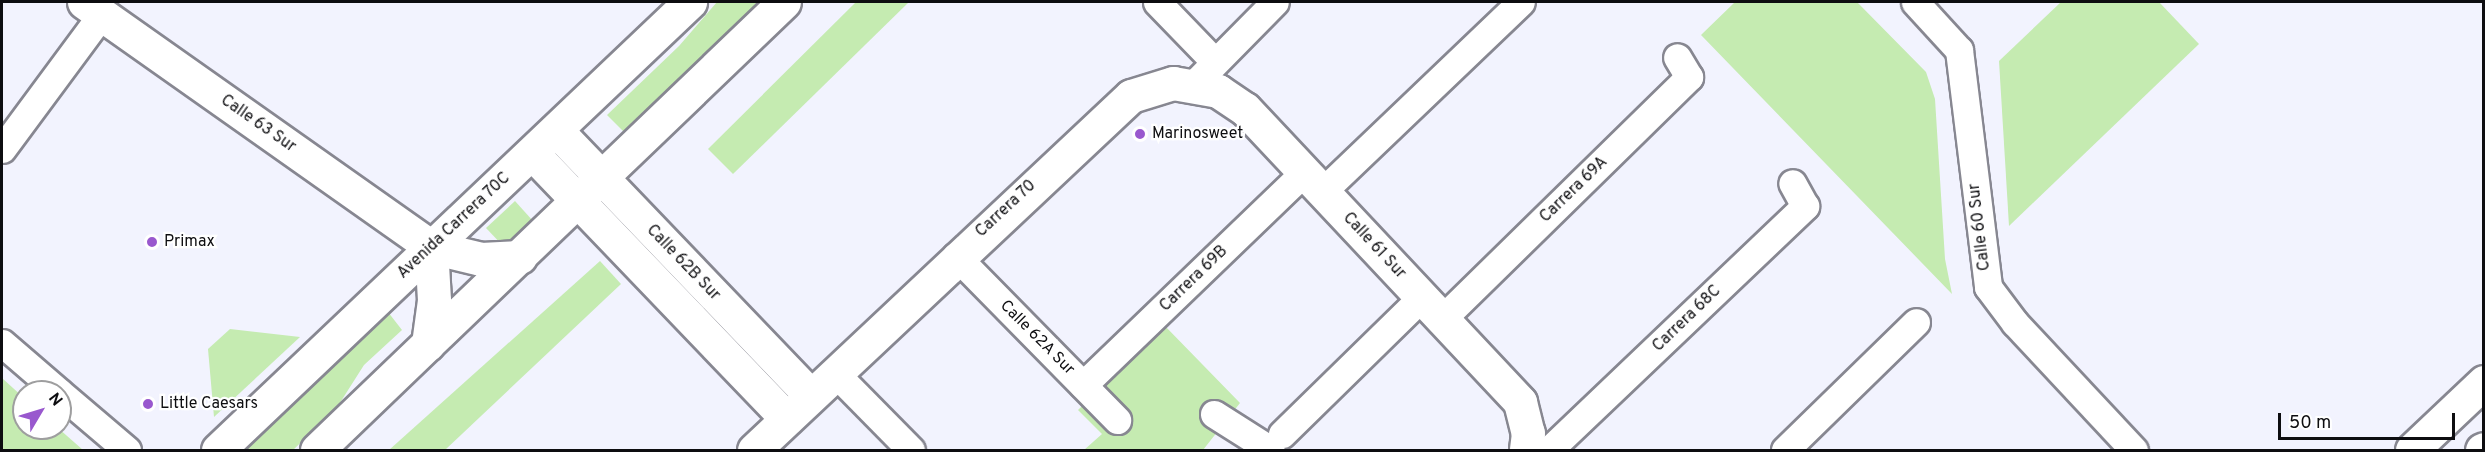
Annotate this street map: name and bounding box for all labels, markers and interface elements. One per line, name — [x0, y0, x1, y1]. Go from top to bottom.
street label: Calle 63 Sur — [217, 91, 299, 157]
place label: Marinosweet — [1152, 124, 1243, 144]
marker: Marinosweet — [1133, 127, 1147, 141]
street label: Carrera 69A — [1536, 153, 1612, 227]
street label: Avenida Carrera 70C — [394, 169, 514, 283]
street label: Carrera 70 — [972, 176, 1040, 242]
street label: Calle 60 Sur — [1965, 182, 1995, 272]
street label: Calle 61 Sur — [1338, 209, 1410, 283]
street label: Calle 62B Sur — [642, 221, 724, 305]
place label: Primax — [164, 232, 215, 252]
marker: Primax — [145, 235, 159, 249]
street label: Carrera 69B — [1156, 242, 1232, 316]
street label: Carrera 68C — [1649, 282, 1725, 356]
street label: Calle 62A Sur — [995, 296, 1079, 380]
north arrow — [12, 380, 72, 440]
text: N — [43, 389, 66, 411]
place label: Little Caesars — [160, 394, 258, 414]
marker: Little Caesars — [141, 397, 155, 411]
scale bar — [2281, 401, 2458, 439]
text: 50 m — [2289, 412, 2331, 435]

